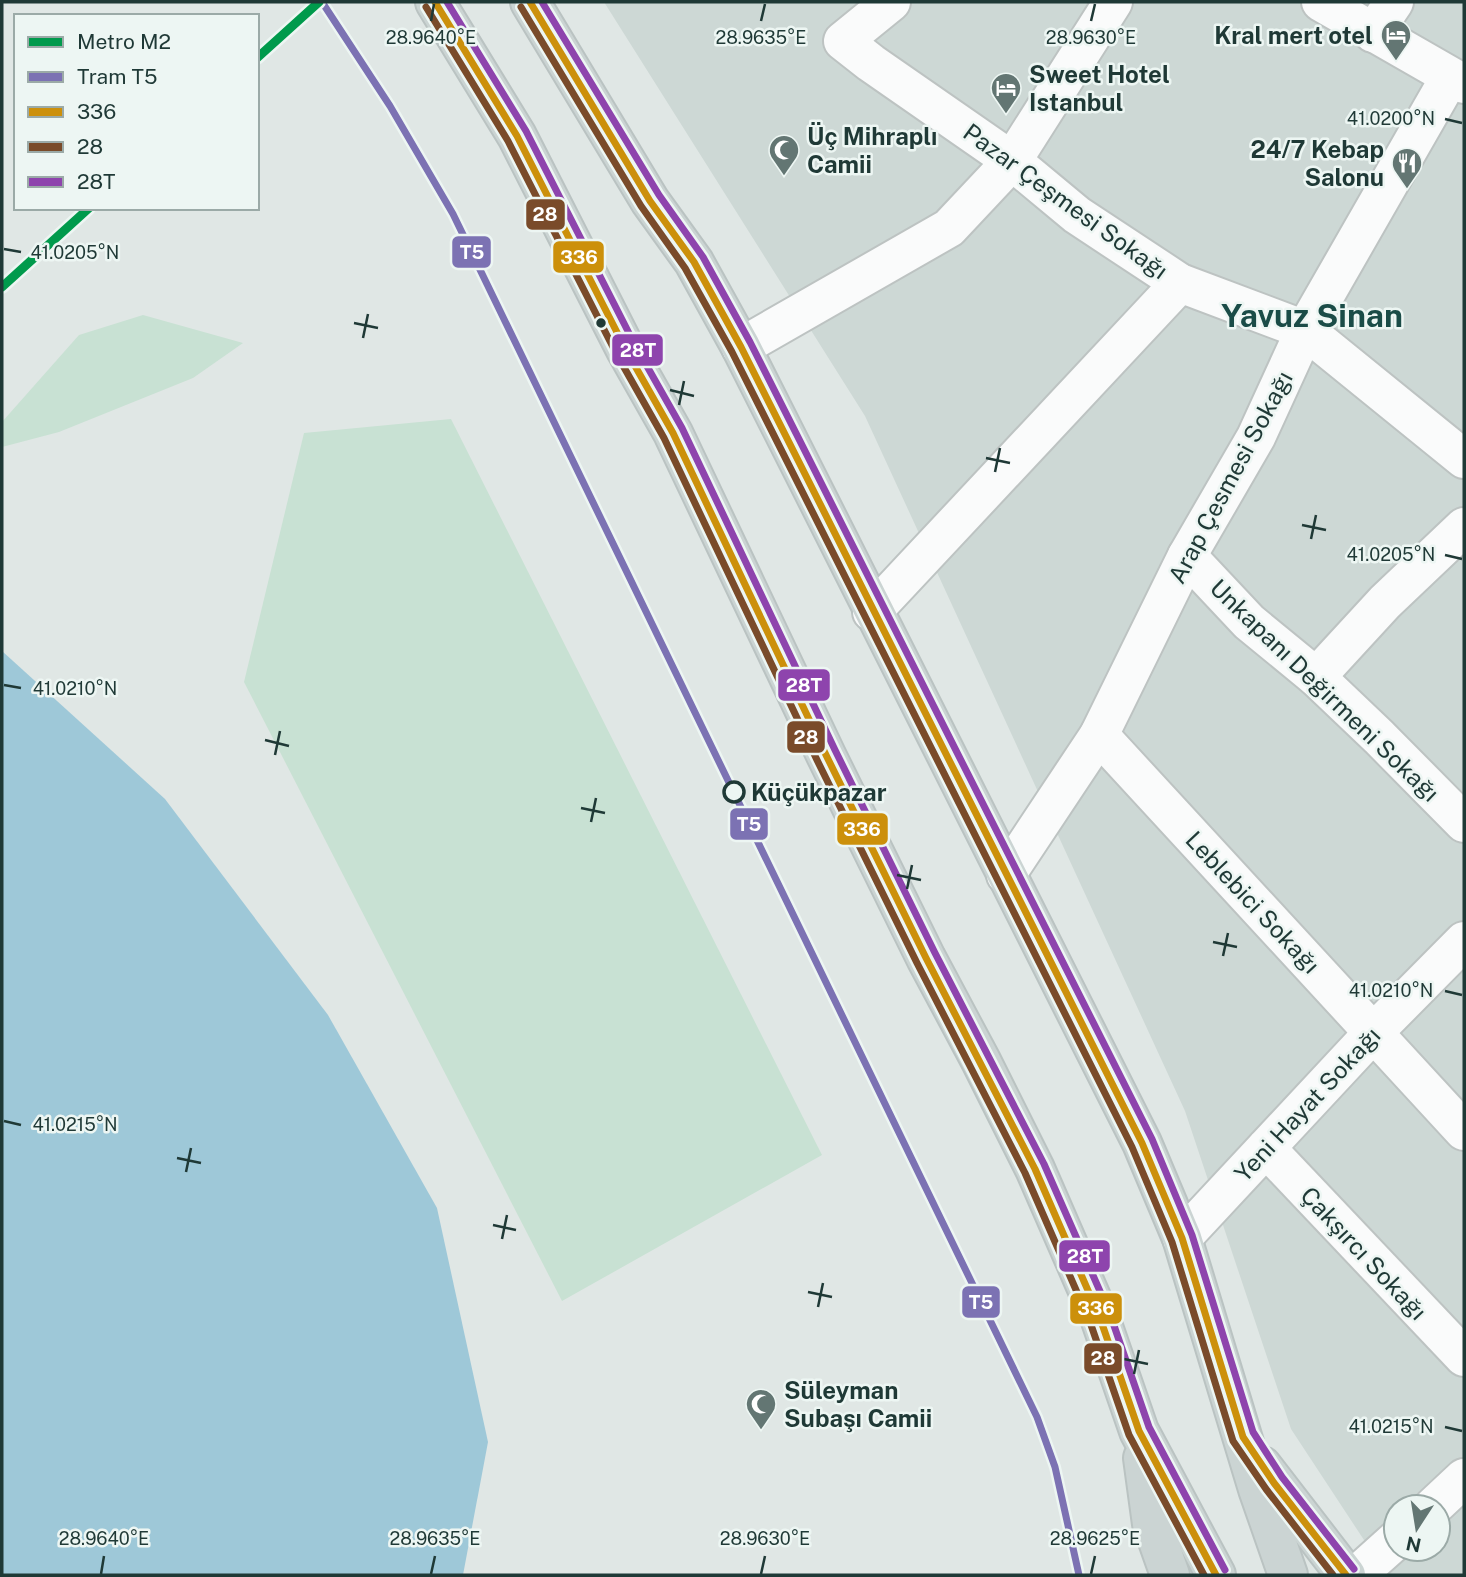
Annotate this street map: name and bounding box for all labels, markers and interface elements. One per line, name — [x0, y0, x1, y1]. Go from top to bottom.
legend — [14, 14, 259, 210]
hotel icon: Kral mert otel — [1379, 18, 1413, 62]
place label: Kral mert otel — [1214, 21, 1373, 49]
text: 28.9640°E — [386, 27, 476, 48]
text: 28.9635°E — [715, 27, 807, 48]
text: 28.9630°E — [1046, 27, 1136, 48]
text: Metro M2 — [77, 29, 171, 54]
place label: Sweet Hotel Istanbul — [1029, 60, 1170, 116]
text: Tram T5 — [77, 64, 157, 89]
hotel icon: Sweet Hotel Istanbul — [989, 71, 1023, 115]
text: 336 — [77, 99, 116, 124]
text: 41.0200°N — [1347, 108, 1435, 129]
street label: Pazar Çeşmesi Sokağı — [958, 117, 1174, 285]
place label: Üç Mihraplı Camii — [807, 122, 937, 178]
mosque icon: Üç Mihraplı Camii — [767, 133, 801, 177]
text: 28 — [77, 134, 103, 159]
place label: 24/7 Kebap Salonu — [1250, 135, 1384, 191]
restaurant icon: 24/7 Kebap Salonu — [1390, 146, 1424, 190]
text: 28T — [77, 169, 116, 194]
line badge: 28 — [525, 198, 566, 231]
text: 28 — [533, 203, 557, 225]
line badge: T5 — [451, 235, 492, 269]
line badge: 336 — [552, 240, 605, 274]
text: T5 — [460, 241, 484, 263]
text: 41.0205°N — [31, 242, 119, 263]
text: 336 — [560, 246, 598, 268]
district label: Yavuz Sinan — [1221, 297, 1403, 334]
unlabelled marker — [594, 316, 608, 330]
line badge: 28T — [611, 333, 664, 367]
text: 28T — [620, 339, 657, 361]
street label: Arap Çesmesi Sokağı — [1162, 366, 1298, 588]
text: 41.0205°N — [1347, 544, 1435, 565]
street label: Unkapanı Değirmeni Sokağı — [1205, 573, 1445, 807]
line badge: 28T — [777, 668, 831, 702]
text: 28T — [786, 674, 823, 696]
text: 41.0210°N — [33, 678, 117, 699]
line badge: 28 — [786, 720, 826, 754]
text: 28 — [794, 726, 818, 748]
place label: Küçükpazar — [751, 778, 887, 807]
marker: Küçükpazar — [723, 781, 745, 803]
line badge: T5 — [729, 807, 769, 841]
line badge: 336 — [836, 812, 889, 846]
text: T5 — [737, 813, 761, 835]
text: 336 — [843, 818, 881, 840]
street label: Leblebici Sokağı — [1180, 825, 1326, 979]
text: 41.0210°N — [1349, 980, 1433, 1001]
street label: Yeni Hayat Sokağı — [1228, 1021, 1386, 1187]
text: 41.0215°N — [32, 1114, 118, 1135]
street label: Çakşırcı Sokağı — [1295, 1181, 1433, 1325]
line badge: 28T — [1058, 1239, 1111, 1273]
text: 28T — [1067, 1245, 1104, 1267]
line badge: T5 — [961, 1285, 1001, 1319]
text: T5 — [969, 1291, 993, 1313]
line badge: 336 — [1069, 1292, 1123, 1325]
text: 336 — [1077, 1297, 1115, 1319]
line badge: 28 — [1083, 1342, 1123, 1375]
text: 28 — [1091, 1347, 1115, 1369]
place label: Süleyman Subaşı Camii — [784, 1376, 932, 1433]
mosque icon: Süleyman Subaşı Camii — [744, 1387, 778, 1431]
text: 41.0215°N — [1348, 1416, 1434, 1437]
north arrow — [1382, 1493, 1452, 1563]
text: 28.9640°E — [59, 1528, 149, 1549]
text: 28.9635°E — [389, 1528, 481, 1549]
text: 28.9630°E — [720, 1528, 810, 1549]
text: 28.9625°E — [1050, 1528, 1140, 1549]
text: N — [1404, 1532, 1423, 1557]

